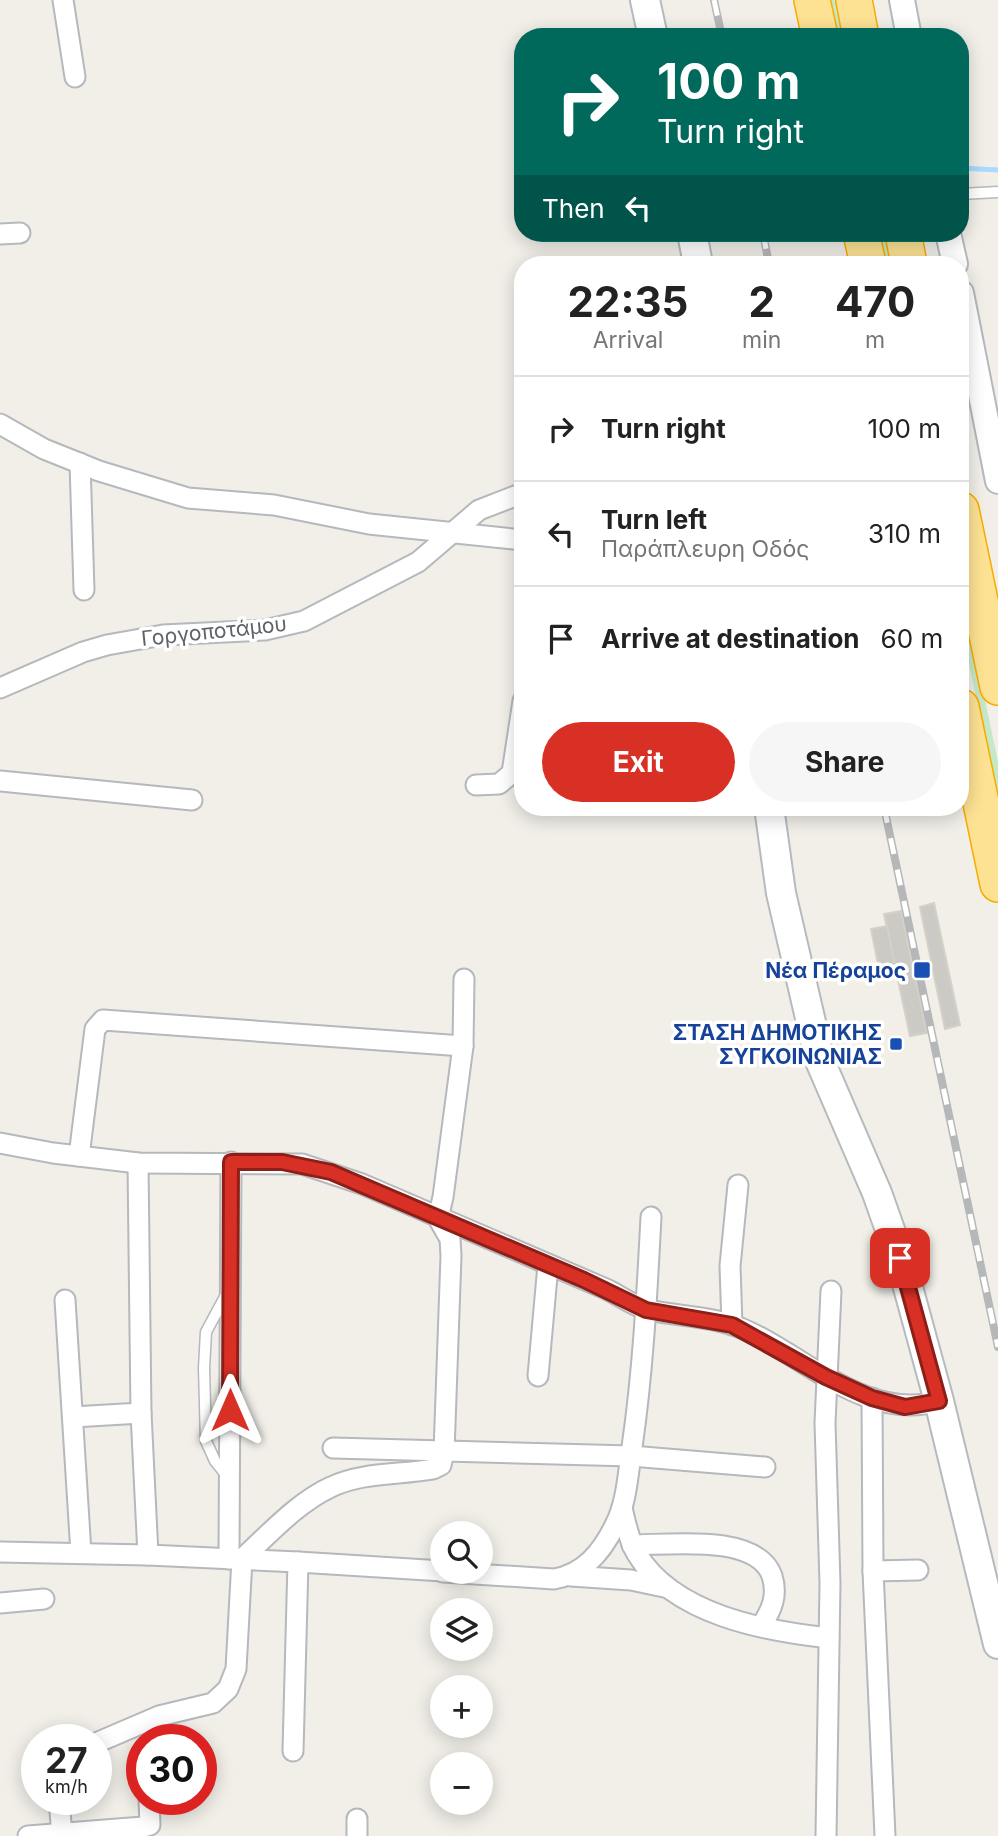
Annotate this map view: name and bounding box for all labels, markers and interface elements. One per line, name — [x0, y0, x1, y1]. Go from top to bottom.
text: 100 m — [657, 52, 801, 111]
icon: right — [542, 56, 633, 147]
text: Turn right — [657, 112, 804, 151]
icon: left — [619, 189, 657, 227]
text: Then — [542, 193, 605, 224]
text: 22:35 — [568, 276, 688, 327]
text: 2 — [748, 276, 775, 327]
text: 470 — [835, 276, 915, 327]
text: Arrival — [593, 326, 663, 354]
text: min — [742, 326, 781, 354]
text: m — [865, 326, 885, 354]
icon: right — [542, 410, 580, 448]
text: Turn right — [601, 413, 726, 444]
text: 100 m — [868, 413, 941, 444]
text: Turn left — [601, 504, 707, 535]
icon: left — [542, 515, 580, 553]
text: 310 m — [868, 518, 941, 549]
text: Παράπλευρη Οδός — [601, 535, 809, 563]
street label: Γοργοποτάμου — [140, 611, 288, 651]
icon: arrive — [542, 620, 580, 658]
text: Arrive at destination — [601, 623, 860, 654]
text: 60 m — [881, 623, 943, 654]
button: Exit — [542, 722, 735, 802]
button: Share — [749, 722, 941, 802]
place label: Νέα Πέραμος — [765, 958, 906, 983]
marker: Νέα Πέραμος — [912, 960, 932, 980]
place label: ΣΤΑΣΗ ΔΗΜΟΤΙΚΗΣ ΣΥΓΚΟΙΝΩΝΙΑΣ — [673, 1020, 882, 1069]
marker: ΣΤΑΣΗ ΔΗΜΟΤΙΚΗΣ ΣΥΓΚΟΙΝΩΝΙΑΣ — [888, 1036, 904, 1052]
pin — [870, 1228, 930, 1288]
icon: arrive — [881, 1239, 919, 1277]
position arrow — [193, 1373, 267, 1447]
map controls — [430, 1521, 493, 1815]
button: search — [430, 1521, 493, 1584]
button: layers — [430, 1598, 493, 1661]
button: + — [430, 1675, 493, 1738]
speed limit sign: 30 — [126, 1724, 217, 1815]
text: 27 — [45, 1739, 88, 1781]
button: − — [430, 1752, 493, 1815]
text: km/h — [45, 1776, 88, 1797]

